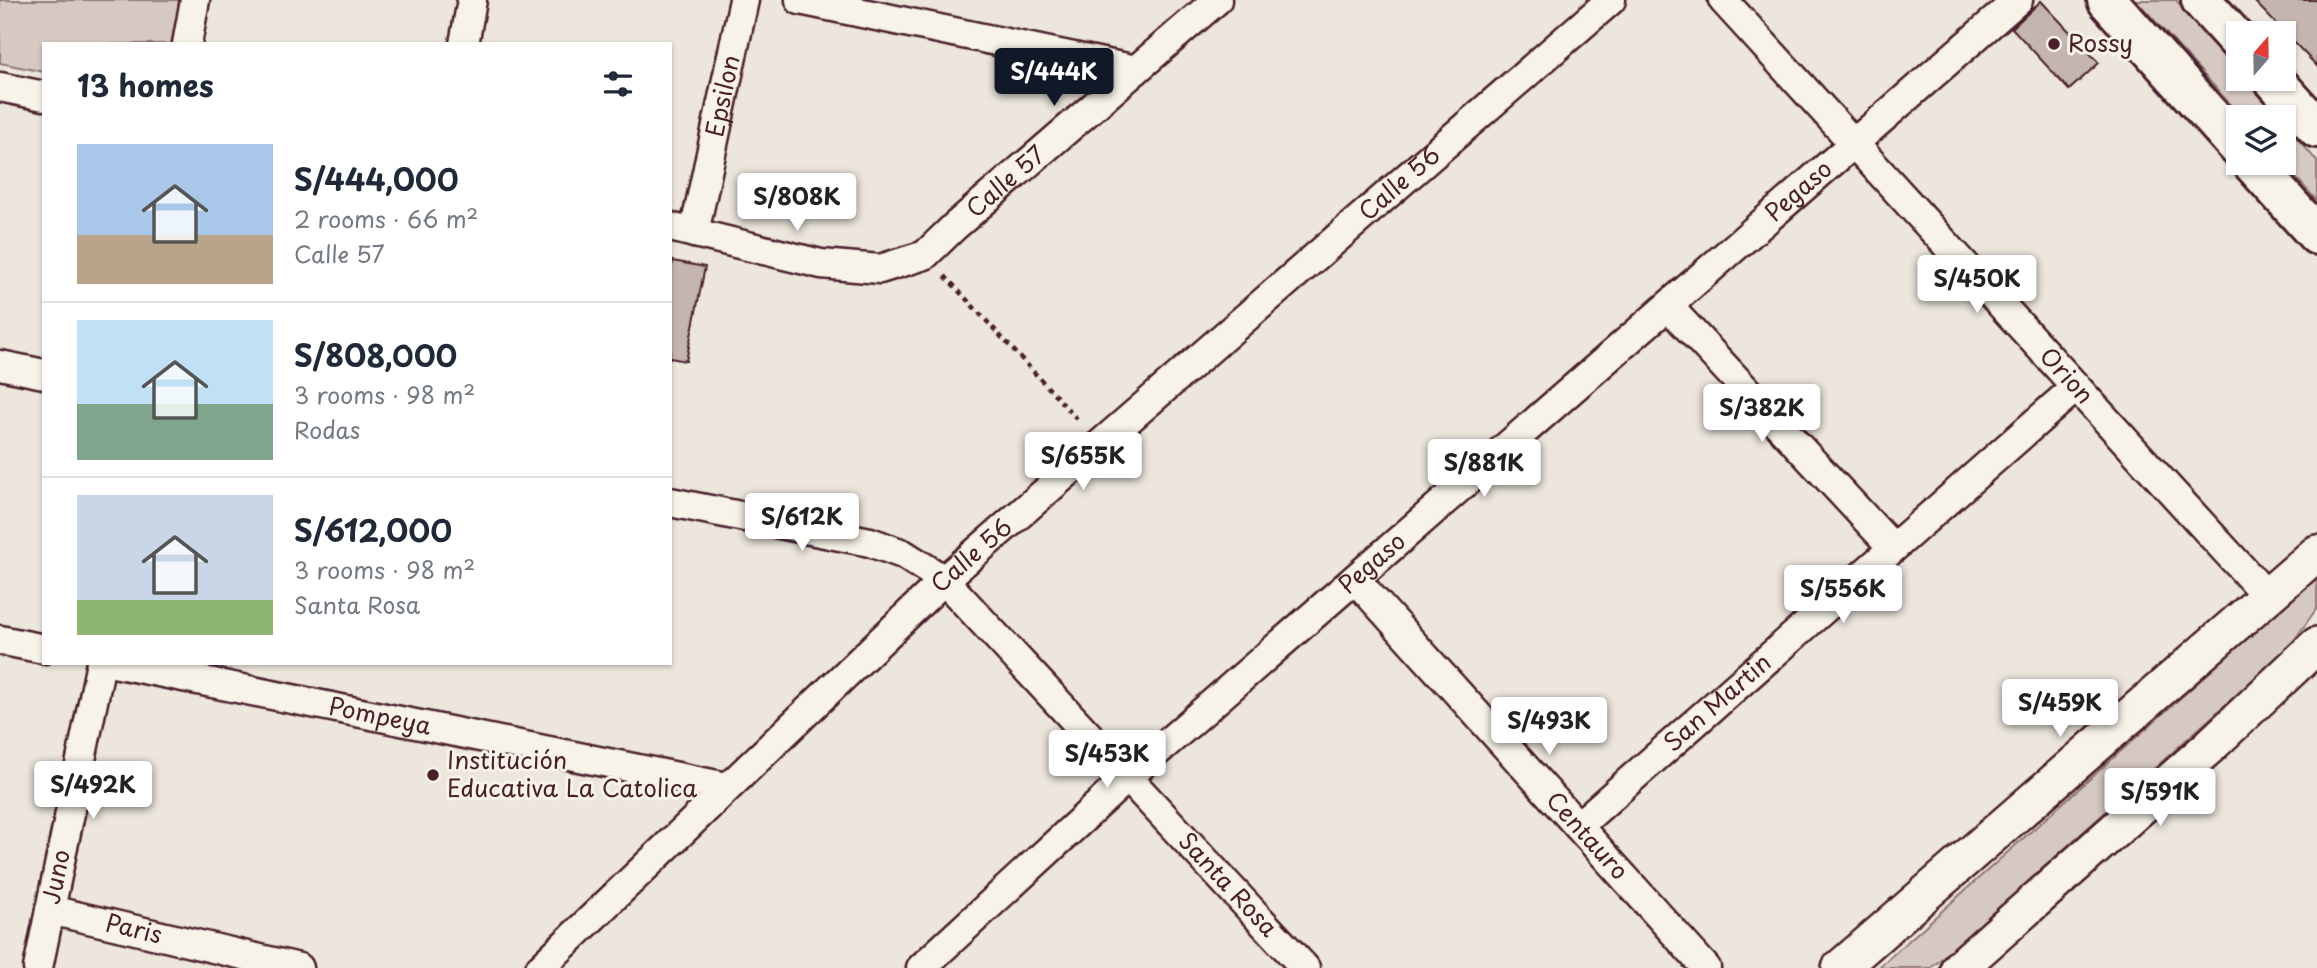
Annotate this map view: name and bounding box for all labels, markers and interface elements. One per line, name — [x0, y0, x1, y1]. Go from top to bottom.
north arrow — [2226, 21, 2296, 91]
map controls — [2226, 21, 2296, 175]
place label: Rossy — [2068, 24, 2133, 60]
marker: Rossy — [2046, 36, 2062, 52]
pin: S/444K — [997, 48, 1111, 108]
street label: Epsilon — [695, 51, 748, 140]
text: S/444K — [1011, 53, 1097, 88]
text: 13 homes — [77, 62, 214, 107]
icon: filters — [599, 65, 637, 103]
button: layers — [2226, 105, 2296, 175]
street label: Calle 57 — [957, 136, 1053, 225]
street label: Calle 56 — [1350, 137, 1447, 228]
street label: Pegaso — [1756, 150, 1839, 230]
text: S/444,000 — [294, 156, 459, 201]
icon: home — [133, 172, 217, 256]
pin: S/808K — [740, 174, 854, 233]
text: S/808K — [753, 178, 841, 213]
text: 2 rooms · 66 m² — [294, 201, 478, 236]
text: Calle 57 — [294, 236, 385, 271]
pin: S/450K — [1920, 256, 2034, 315]
text: S/450K — [1933, 260, 2021, 295]
text: S/808,000 — [294, 332, 457, 377]
street label: Orion — [2032, 338, 2103, 411]
icon: home — [133, 348, 217, 432]
text: 3 rooms · 98 m² — [294, 377, 475, 412]
pin: S/382K — [1705, 384, 1819, 444]
text: S/382K — [1719, 389, 1805, 424]
text: Rodas — [294, 412, 360, 447]
pin: S/655K — [1026, 433, 1140, 492]
text: S/655K — [1041, 437, 1125, 472]
pin: S/881K — [1427, 440, 1541, 499]
text: S/881K — [1444, 444, 1524, 479]
pin: S/612K — [745, 494, 859, 553]
text: S/612K — [761, 498, 843, 533]
text: S/612,000 — [294, 507, 452, 552]
street label: Calle 56 — [921, 509, 1019, 600]
icon: home — [133, 523, 217, 607]
street label: Pegaso — [1329, 523, 1413, 602]
text: 3 rooms · 98 m² — [294, 552, 475, 587]
pin: S/556K — [1786, 566, 1900, 625]
text: S/556K — [1800, 570, 1886, 605]
text: Santa Rosa — [294, 587, 420, 622]
street label: San Martin — [1654, 644, 1778, 759]
pin: S/459K — [2003, 680, 2117, 739]
text: S/459K — [2018, 684, 2102, 719]
street label: Pompeya — [325, 687, 435, 743]
pin: S/493K — [1492, 698, 1606, 757]
text: S/493K — [1507, 702, 1591, 737]
pin: S/453K — [1050, 730, 1164, 790]
text: S/453K — [1065, 735, 1149, 770]
place label: Institución Educativa La Catolica — [447, 741, 697, 805]
pin: S/492K — [36, 762, 150, 821]
text: S/492K — [50, 766, 136, 801]
marker: Institución Educativa La Catolica — [425, 767, 441, 783]
pin: S/591K — [2103, 768, 2217, 828]
text: S/591K — [2121, 773, 2199, 808]
street label: Centauro — [1539, 782, 1638, 887]
street label: Santa Rosa — [1171, 823, 1287, 944]
street label: Juno — [32, 846, 78, 907]
street label: Paris — [102, 904, 166, 952]

